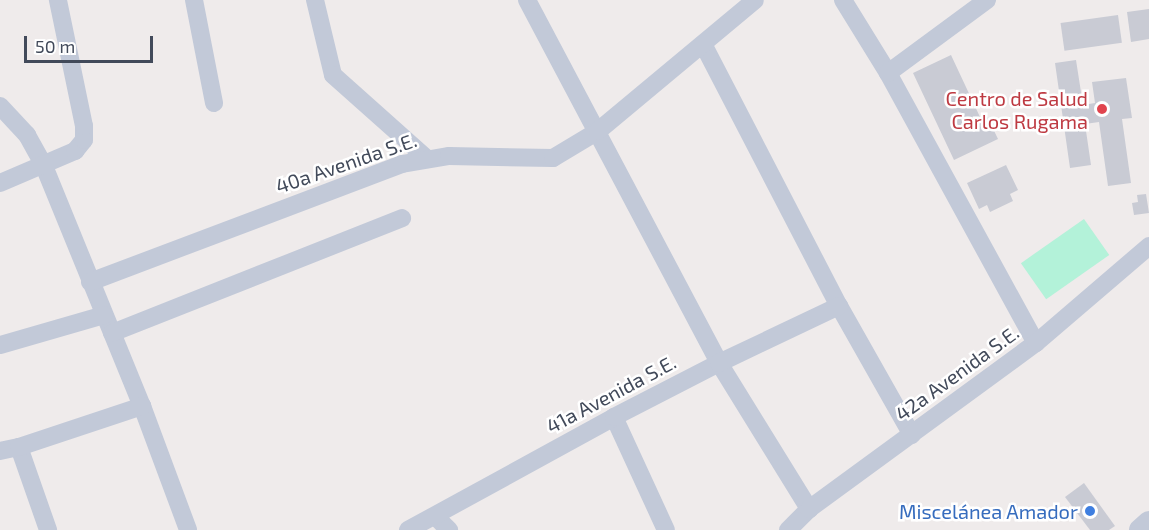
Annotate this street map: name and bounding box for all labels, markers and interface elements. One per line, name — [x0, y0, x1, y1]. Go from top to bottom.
scale bar — [27, 24, 156, 62]
text: 50 m — [35, 35, 75, 57]
place label: Centro de Salud Carlos Rugama — [945, 86, 1088, 133]
marker: Centro de Salud Carlos Rugama — [1093, 100, 1111, 118]
street label: 40a Avenida S.E. — [272, 128, 420, 198]
street label: 42a Avenida S.E. — [890, 320, 1024, 426]
street label: 41a Avenida S.E. — [542, 350, 680, 438]
place label: Miscelánea Amador — [898, 499, 1078, 523]
marker: Miscelánea Amador — [1083, 504, 1097, 518]

